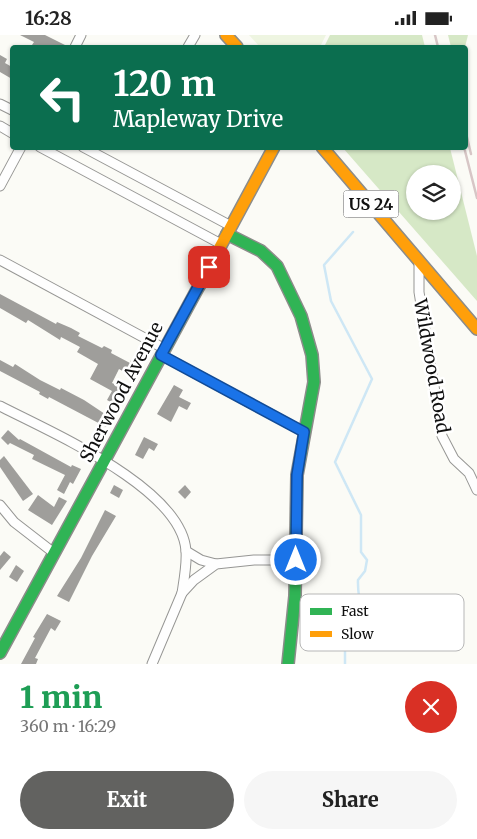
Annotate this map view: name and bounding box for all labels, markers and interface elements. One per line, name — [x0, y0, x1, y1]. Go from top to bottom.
text: 16:28 — [25, 6, 72, 30]
text: 120 m — [113, 62, 216, 106]
icon: left — [30, 65, 95, 130]
text: Mapleway Drive — [113, 105, 283, 133]
map controls — [406, 165, 461, 220]
button: layers — [406, 165, 461, 220]
road number: US 24 — [344, 191, 398, 217]
pin — [188, 246, 230, 288]
icon: arrive — [195, 253, 223, 281]
street label: Wildwood Road — [409, 296, 455, 435]
street label: Sherwood Avenue — [74, 318, 168, 466]
position arrow — [269, 533, 321, 585]
legend — [300, 594, 464, 651]
text: Fast — [341, 602, 369, 620]
text: Slow — [341, 625, 374, 643]
text: 1 min — [20, 678, 102, 716]
button: close — [405, 681, 457, 733]
text: 360 m · 16:29 — [20, 716, 116, 736]
button: Exit — [20, 771, 234, 829]
button: Share — [244, 771, 457, 829]

